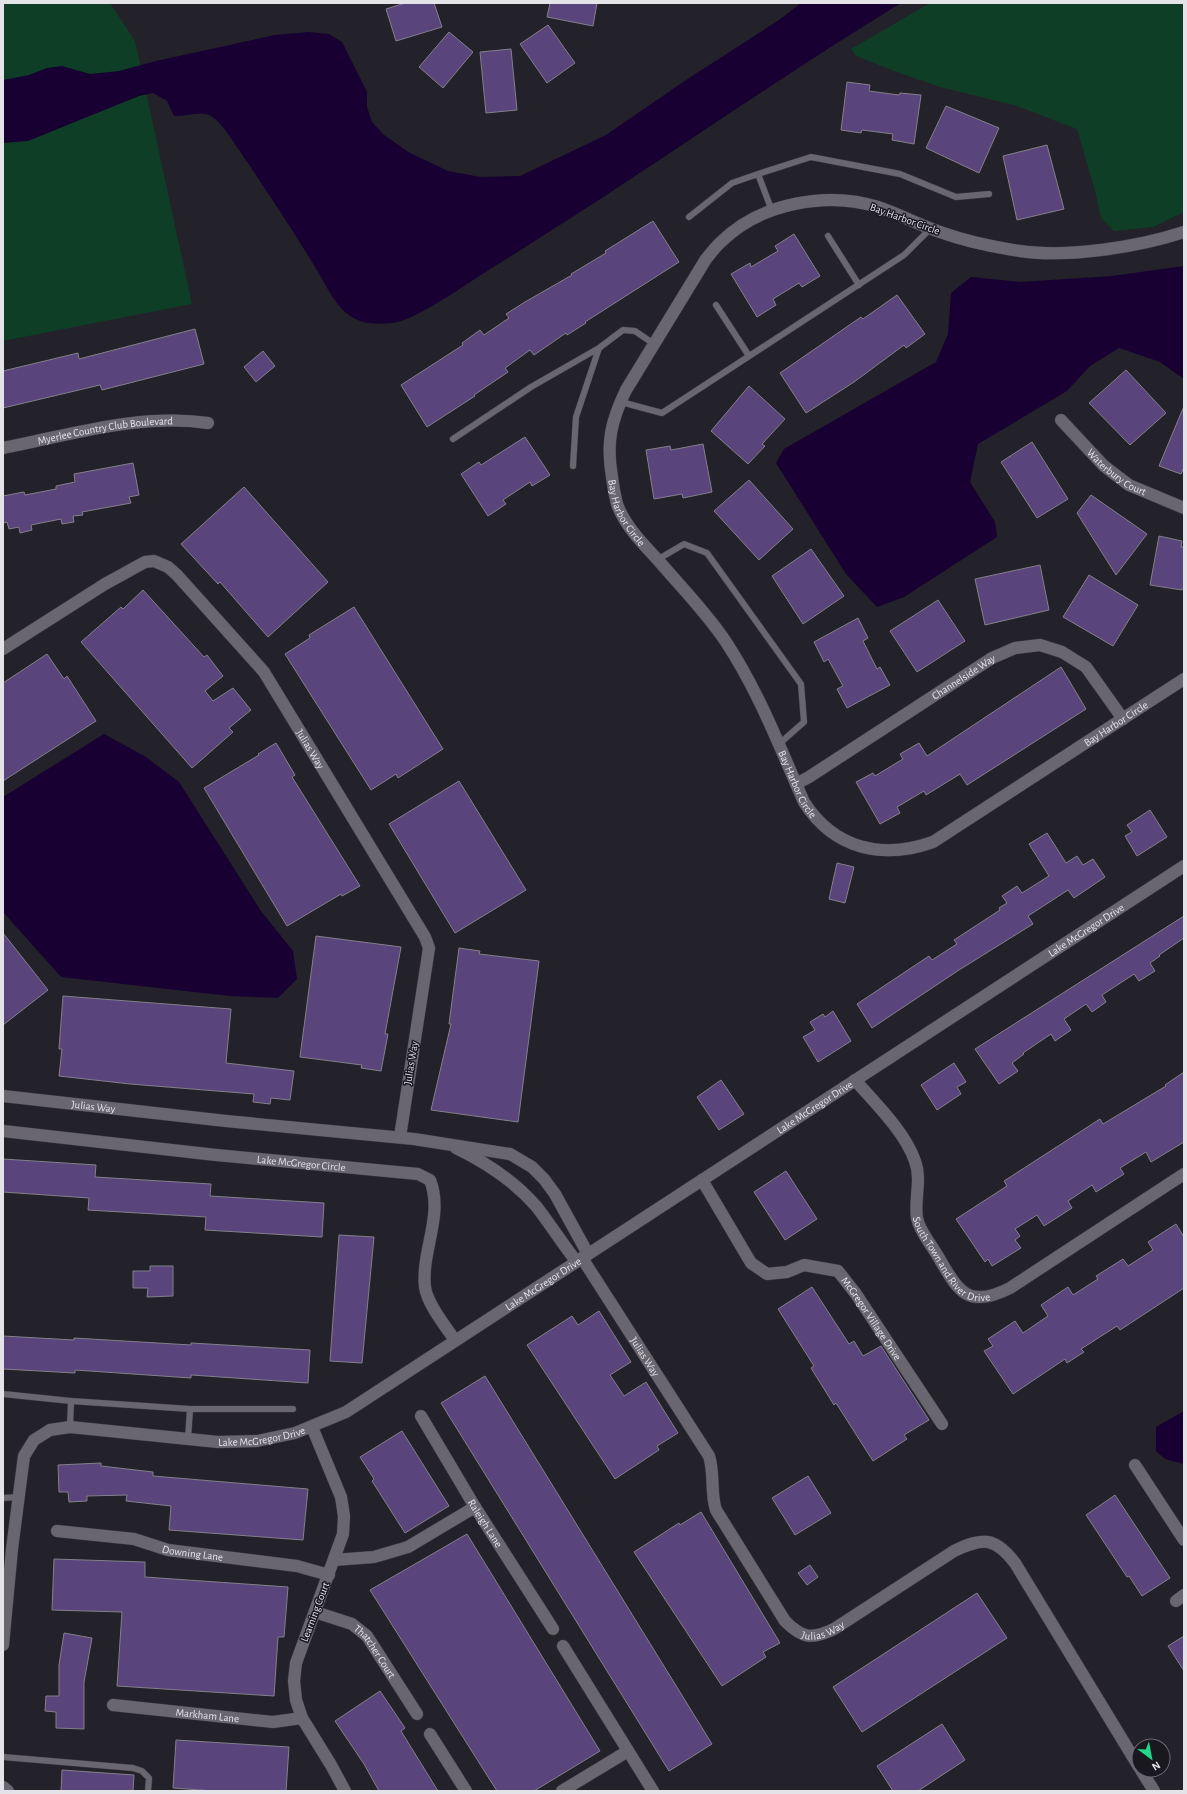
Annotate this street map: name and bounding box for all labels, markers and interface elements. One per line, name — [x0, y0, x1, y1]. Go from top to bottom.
street label: Bay Harbor Circle — [869, 201, 941, 237]
street label: Myerlee Country Club Boulevard — [36, 415, 173, 446]
street label: Waterbury Court — [1085, 446, 1148, 497]
street label: Bay Harbor Circle — [607, 479, 648, 548]
street label: Channelside Way — [930, 652, 997, 701]
street label: Bay Harbor Circle — [1082, 699, 1150, 748]
street label: Julias Way — [294, 727, 327, 771]
street label: Bay Harbor Circle — [777, 749, 819, 820]
street label: Lake McGregor Drive — [1046, 901, 1126, 959]
street label: Julias Way — [402, 1040, 420, 1086]
street label: Lake McGregor Drive — [775, 1078, 854, 1135]
street label: Julias Way — [71, 1098, 116, 1114]
street label: Lake McGregor Circle — [256, 1153, 346, 1173]
street label: South Town and River Drive — [911, 1216, 991, 1303]
street label: Lake McGregor Drive — [503, 1255, 583, 1312]
street label: McGregor Village Drive — [839, 1275, 904, 1362]
street label: Julias Way — [629, 1335, 662, 1378]
street label: Lake McGregor Drive — [218, 1424, 307, 1447]
street label: Raleigh Lane — [466, 1497, 505, 1549]
street label: Downing Lane — [161, 1543, 224, 1562]
street label: Learning Court — [299, 1580, 332, 1643]
street label: Julias Way — [800, 1618, 846, 1641]
street label: Thatcher Court — [352, 1622, 398, 1680]
street label: Markham Lane — [175, 1706, 240, 1724]
north arrow — [1131, 1738, 1171, 1778]
text: N — [1150, 1759, 1162, 1773]

